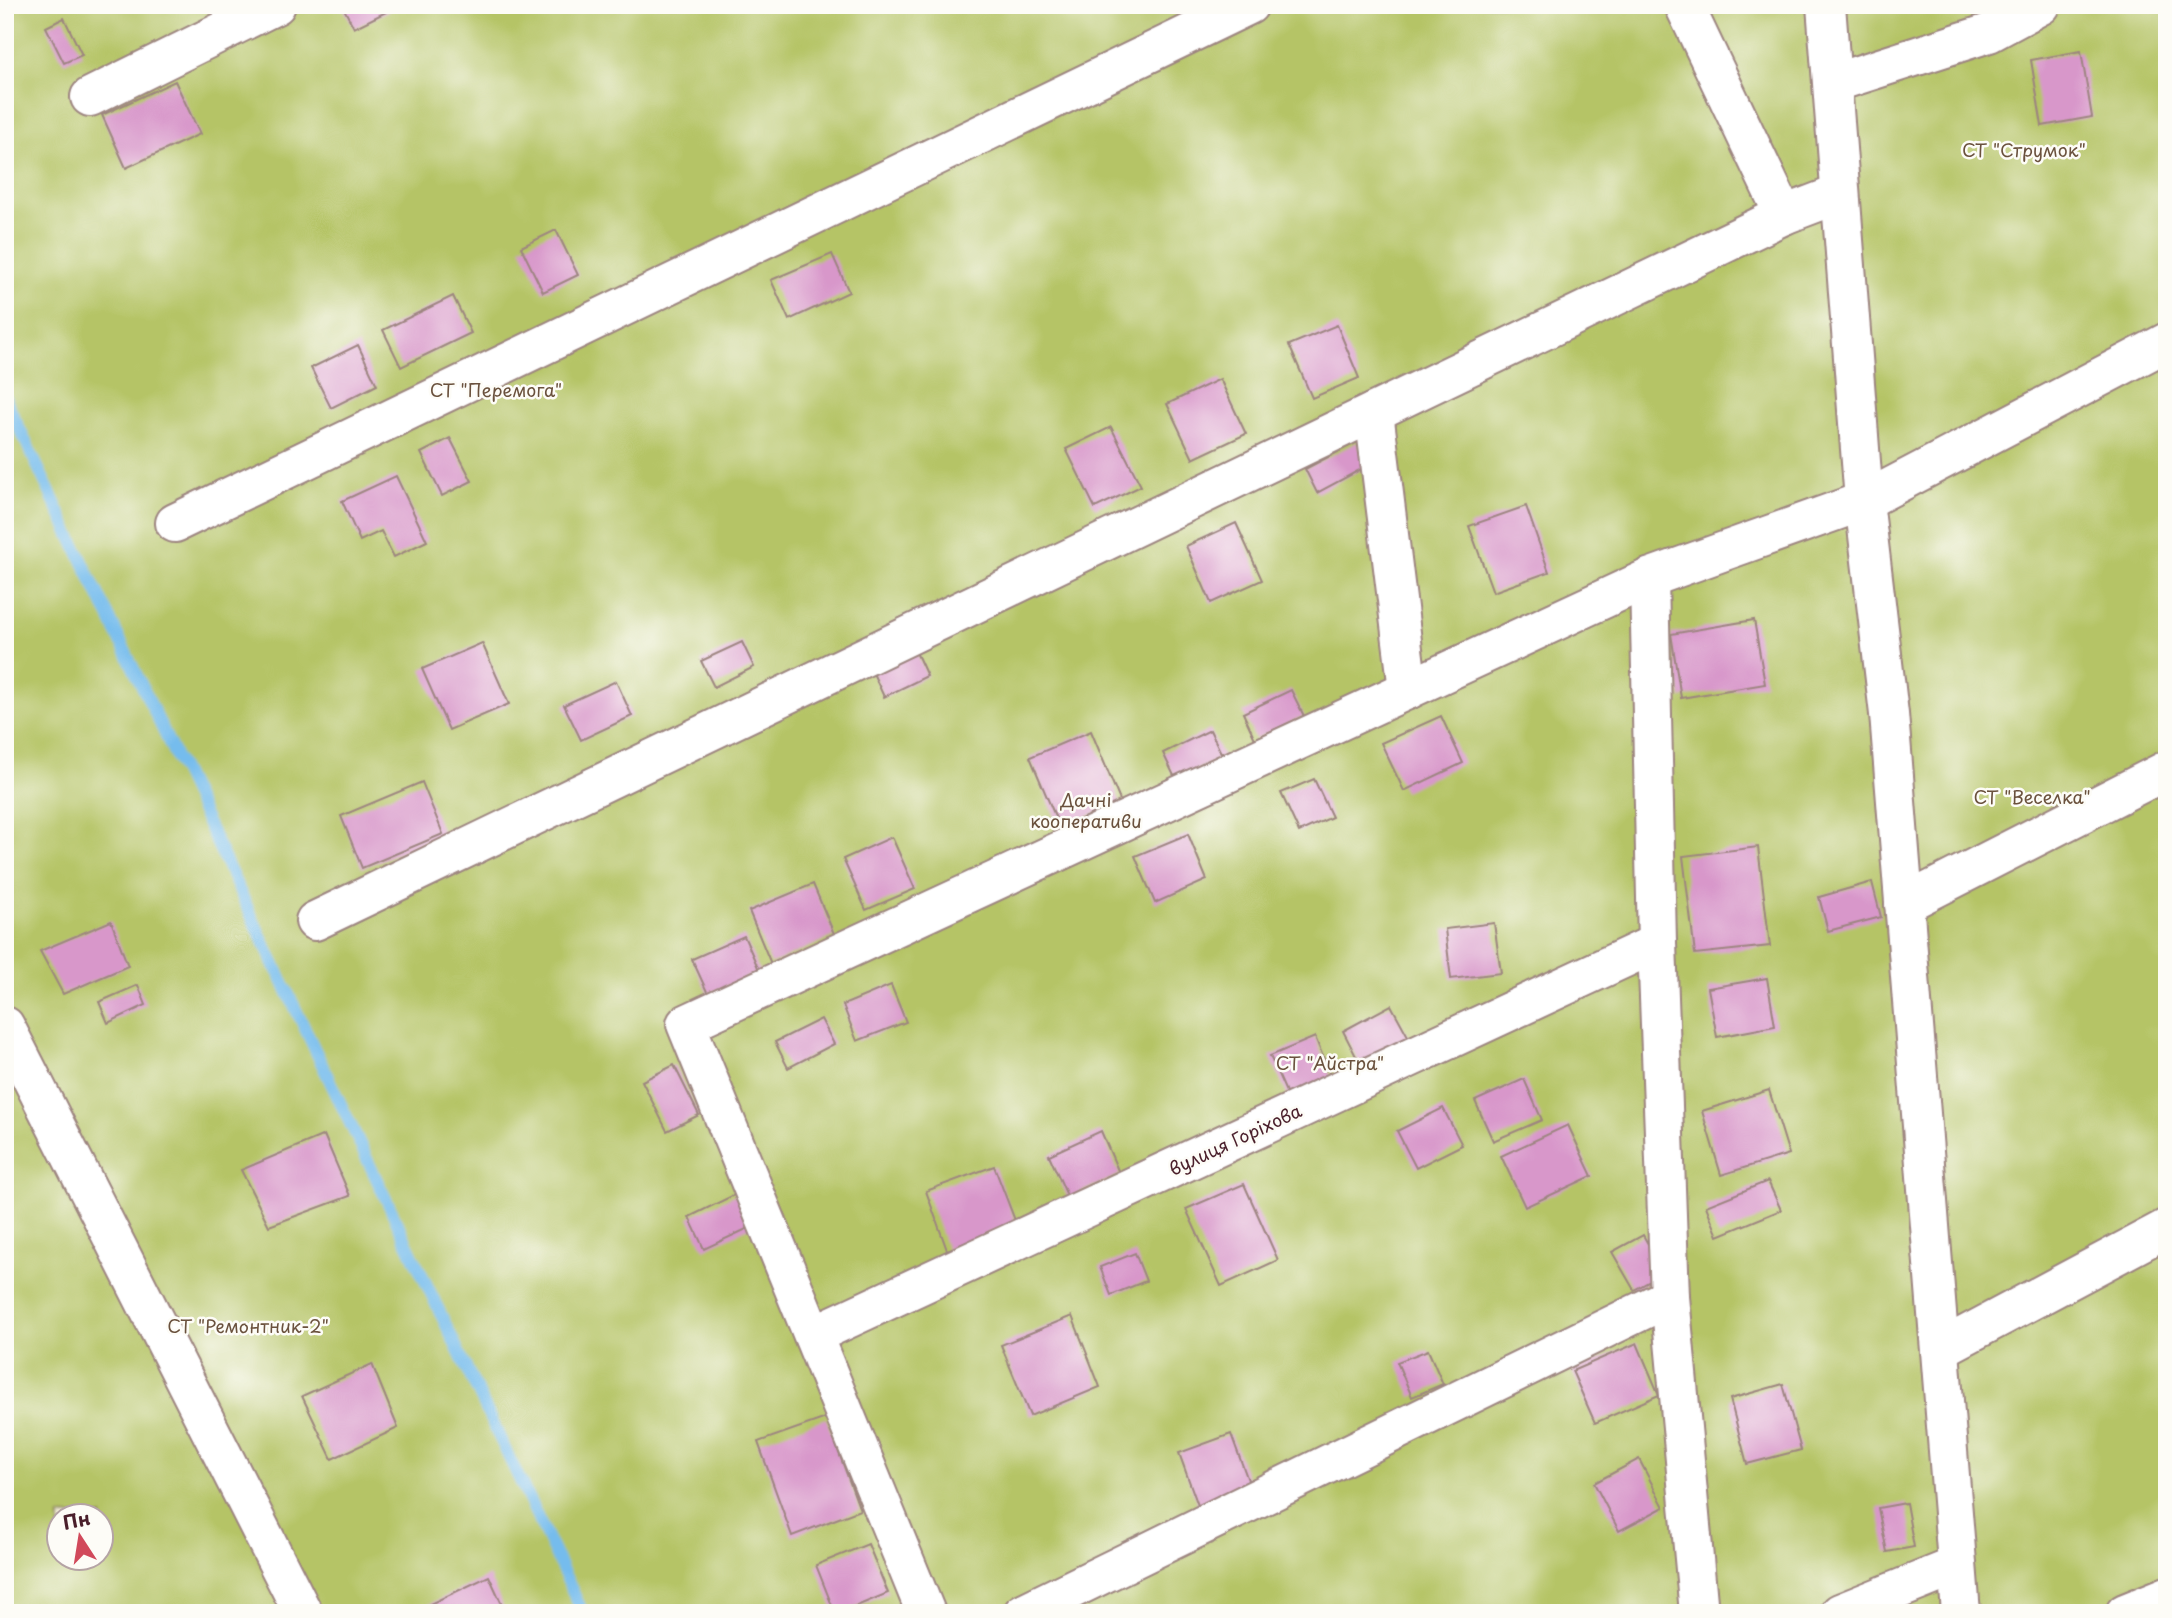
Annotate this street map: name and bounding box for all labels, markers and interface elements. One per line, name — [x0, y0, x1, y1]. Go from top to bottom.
park label: СТ "Струмок" — [1962, 136, 2086, 163]
park label: СТ "Перемога" — [430, 376, 562, 403]
park label: СТ "Веселка" — [1973, 783, 2091, 810]
park label: Дачні кооперативи — [1030, 786, 1142, 834]
park label: СТ "Айстра" — [1276, 1049, 1384, 1076]
street label: вулиця Горіхова — [1164, 1096, 1307, 1182]
park label: СТ "Ремонтник-2" — [167, 1312, 329, 1339]
north arrow — [46, 1502, 116, 1572]
text: Пн — [60, 1503, 93, 1536]

